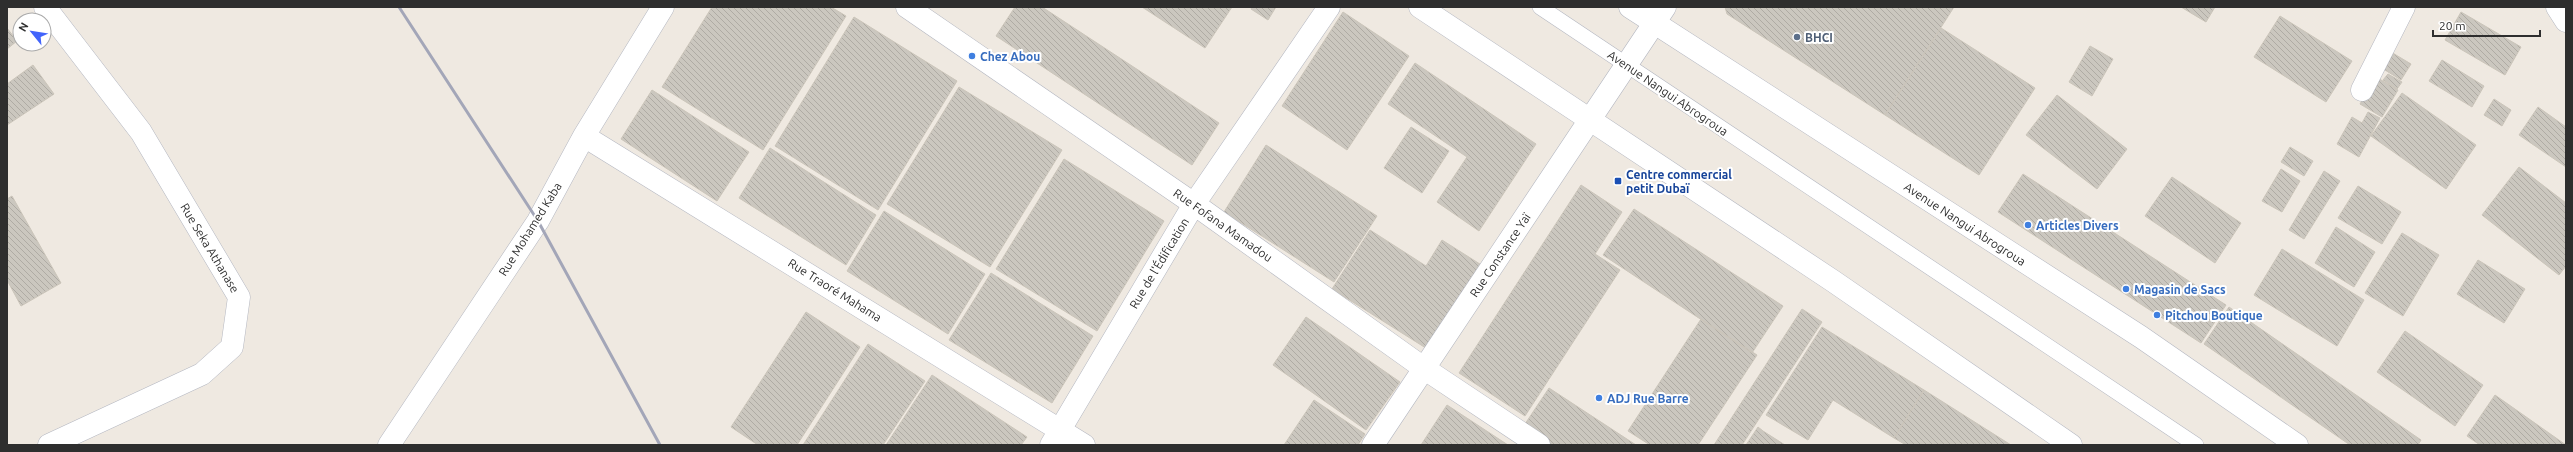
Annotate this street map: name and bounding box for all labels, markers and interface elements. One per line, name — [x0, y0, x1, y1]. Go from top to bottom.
north arrow — [12, 12, 52, 52]
scale bar — [2433, 12, 2540, 38]
text: 20 m — [2439, 19, 2466, 32]
text: N — [16, 20, 31, 34]
place label: BHCI — [1805, 31, 1833, 44]
marker: BHCI — [1792, 32, 1802, 42]
street label: Avenue Nangui Abrogroua — [1605, 48, 1731, 138]
place label: Chez Abou — [980, 50, 1040, 63]
marker: Chez Abou — [967, 51, 977, 61]
place label: Centre commercial petit Dubaï — [1626, 168, 1732, 195]
marker: Centre commercial petit Dubaï — [1613, 176, 1623, 186]
street label: Rue Mohamed Kaba — [496, 180, 564, 278]
street label: Avenue Nangui Abrogroua — [1902, 180, 2028, 268]
street label: Rue Fofana Mamadou — [1171, 186, 1275, 264]
street label: Rue Seka Athanase — [178, 201, 242, 295]
street label: Rue Constance Yaï — [1467, 210, 1533, 299]
street label: Rue de l'Édification — [1127, 215, 1191, 311]
place label: Articles Divers — [2036, 219, 2119, 232]
marker: Articles Divers — [2023, 220, 2033, 230]
street label: Rue Traoré Mahama — [786, 256, 884, 324]
place label: Magasin de Sacs — [2134, 283, 2226, 296]
marker: Magasin de Sacs — [2121, 284, 2131, 294]
place label: Pitchou Boutique — [2165, 309, 2263, 322]
marker: Pitchou Boutique — [2152, 310, 2162, 320]
place label: ADJ Rue Barre — [1607, 392, 1689, 405]
marker: ADJ Rue Barre — [1594, 393, 1604, 403]

